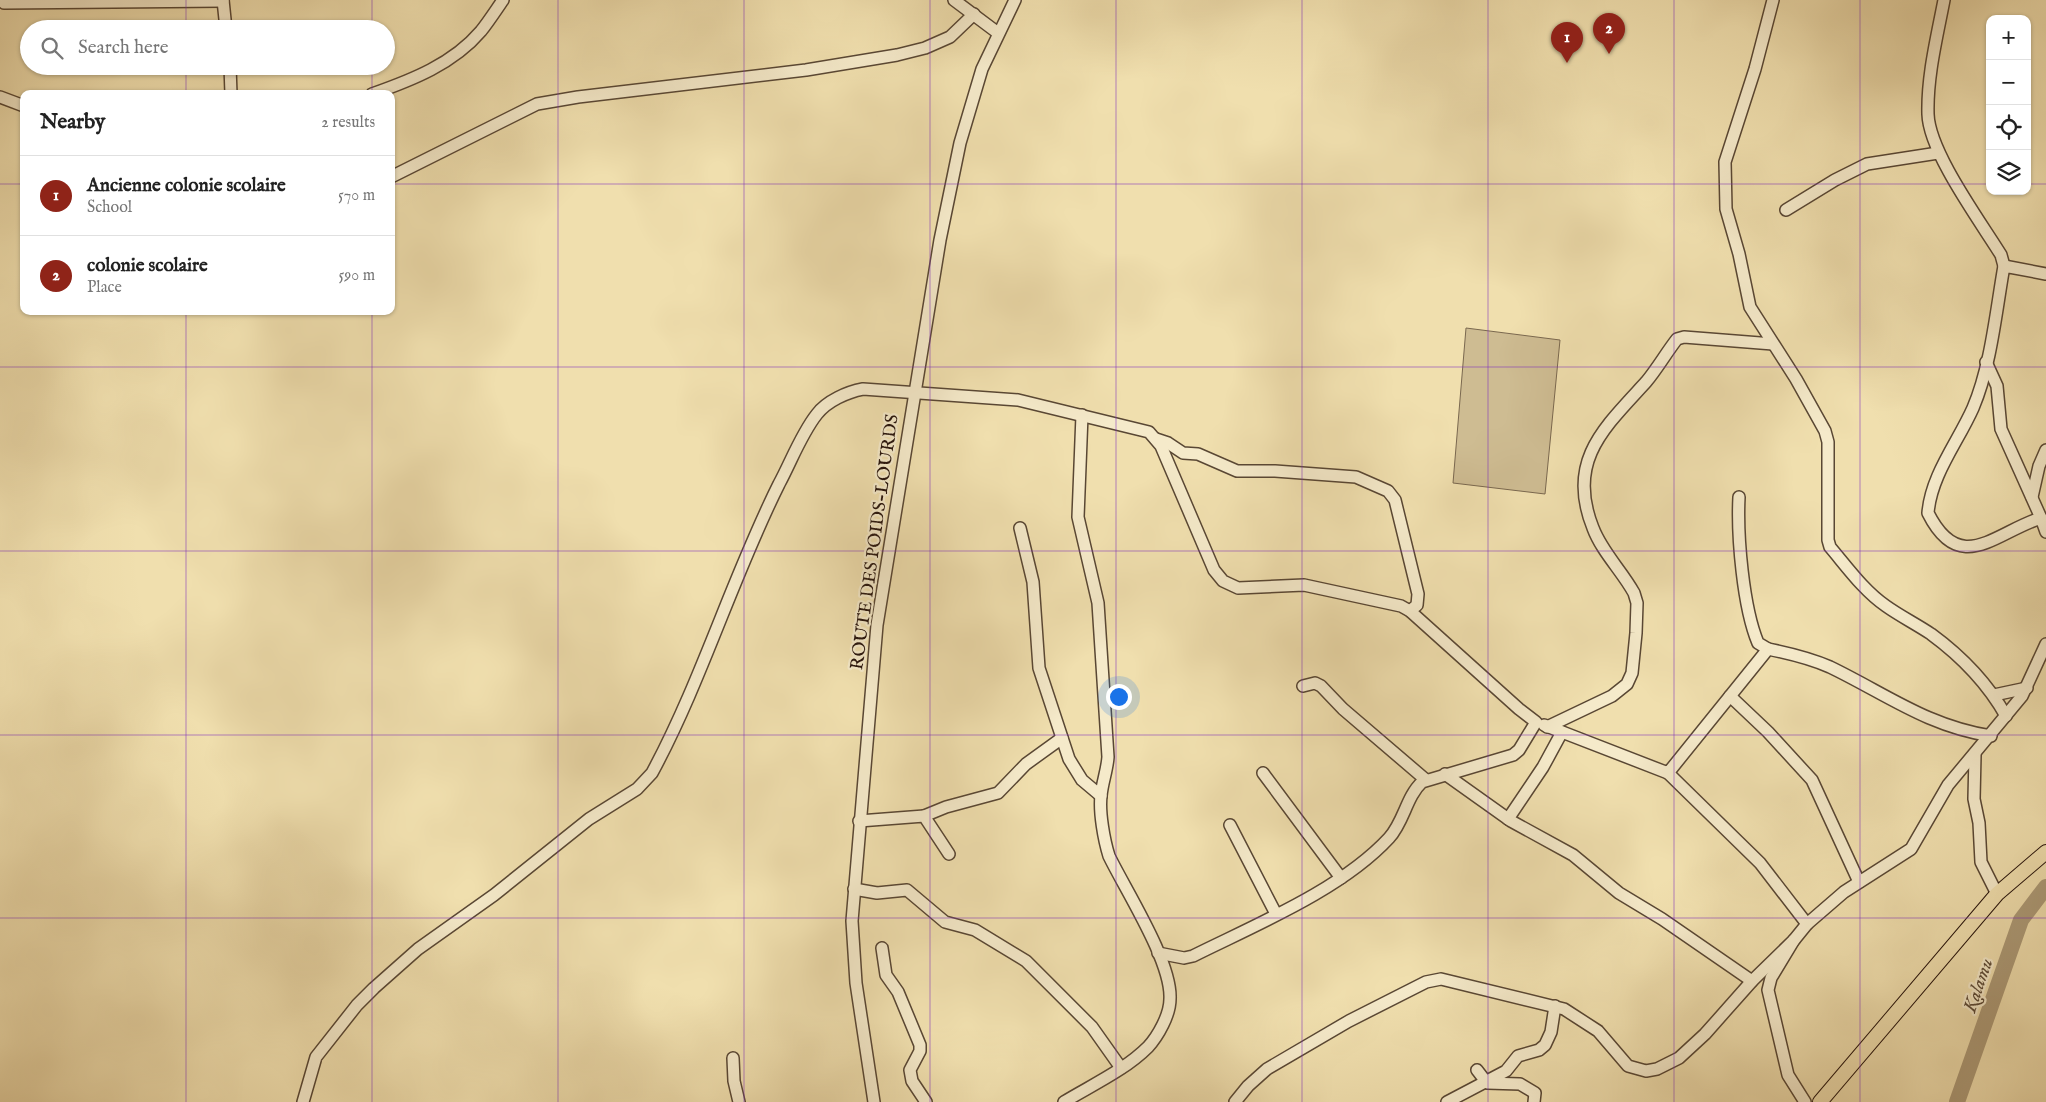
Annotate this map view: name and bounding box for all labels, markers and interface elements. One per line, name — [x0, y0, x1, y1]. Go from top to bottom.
pin: 2 — [1593, 13, 1625, 54]
map controls — [1986, 15, 2031, 195]
button: + — [1986, 15, 2031, 60]
search box — [20, 20, 395, 75]
pin: 1 — [1551, 22, 1583, 63]
icon: search — [38, 34, 66, 62]
text: Search here — [78, 36, 169, 60]
button: − — [1986, 60, 2031, 105]
button: locate — [1986, 105, 2031, 150]
text: Nearby — [40, 109, 105, 136]
text: 2 results — [321, 113, 375, 133]
button: layers — [1986, 150, 2031, 195]
text: Ancienne colonie scolaire — [87, 174, 286, 198]
text: 1 — [53, 186, 59, 206]
text: 570 m — [338, 186, 375, 206]
text: School — [87, 198, 132, 218]
text: colonie scolaire — [87, 254, 208, 278]
text: 2 — [52, 266, 60, 286]
text: 590 m — [339, 266, 375, 286]
text: Place — [87, 278, 122, 298]
street label: ROUTE DES POIDS-LOURDS — [846, 413, 905, 671]
your location — [1106, 684, 1132, 710]
water label: Kalamu — [1958, 955, 1999, 1017]

